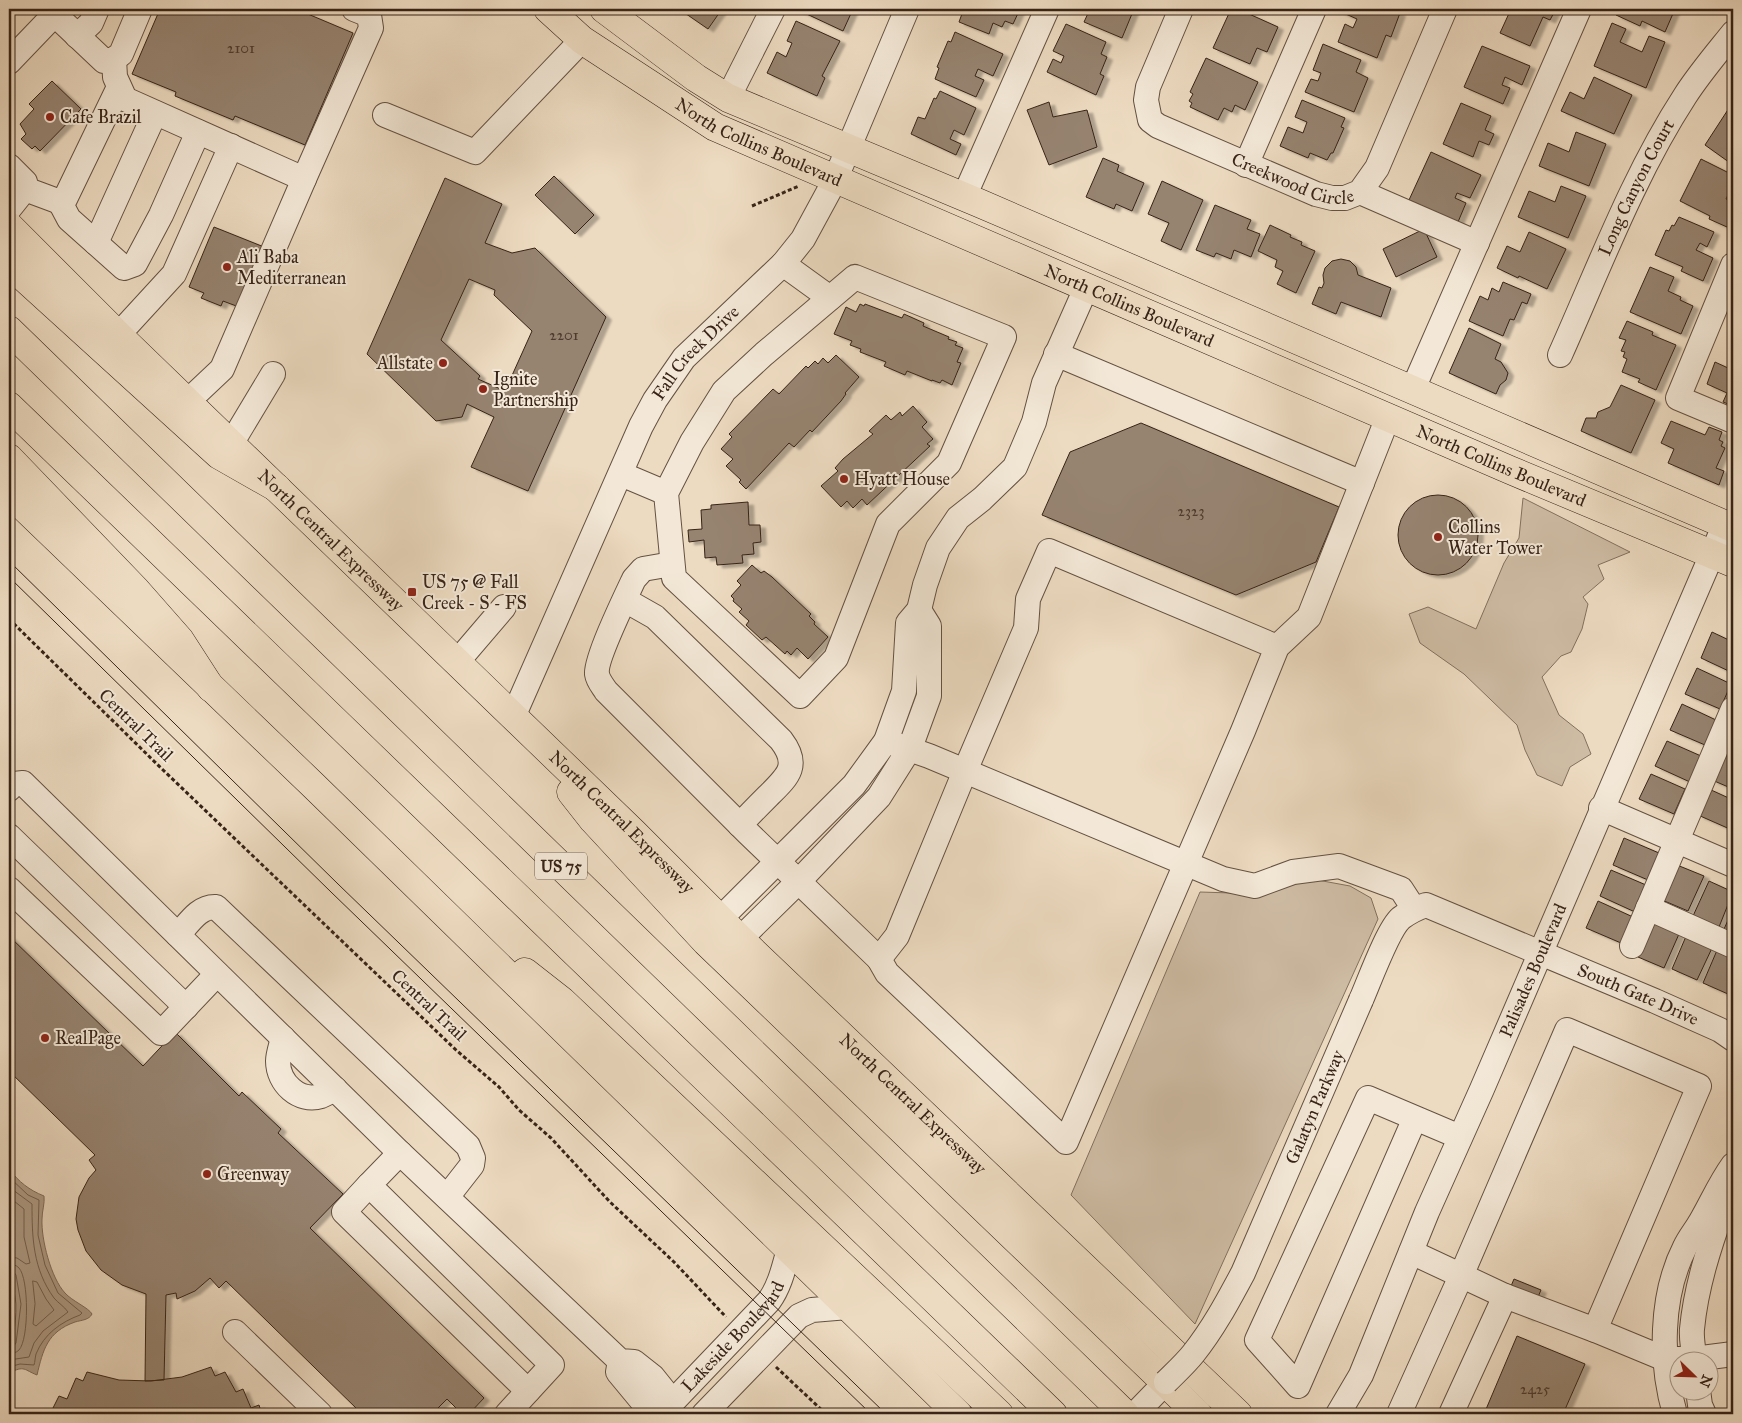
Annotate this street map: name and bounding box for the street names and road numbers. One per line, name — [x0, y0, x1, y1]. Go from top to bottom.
street label: North Collins Boulevard — [671, 93, 845, 191]
street label: Long Canyon Court — [1593, 115, 1679, 259]
street label: Creekwood Circle — [1228, 148, 1357, 209]
street label: North Collins Boulevard — [1041, 259, 1217, 352]
street label: Fall Creek Drive — [647, 301, 744, 404]
street label: North Collins Boulevard — [1413, 420, 1589, 511]
street label: North Central Expressway — [253, 465, 409, 616]
street label: Central Trail — [94, 684, 178, 766]
street label: North Central Expressway — [545, 746, 700, 899]
road number: US 75 — [535, 852, 587, 879]
street label: Palisades Boulevard — [1495, 900, 1571, 1041]
street label: South Gate Drive — [1574, 959, 1702, 1030]
street label: Central Trail — [387, 965, 471, 1046]
street label: North Central Expressway — [835, 1029, 991, 1179]
street label: Galatyn Parkway — [1280, 1046, 1349, 1167]
street label: Lakeside Boulevard — [677, 1278, 789, 1397]

